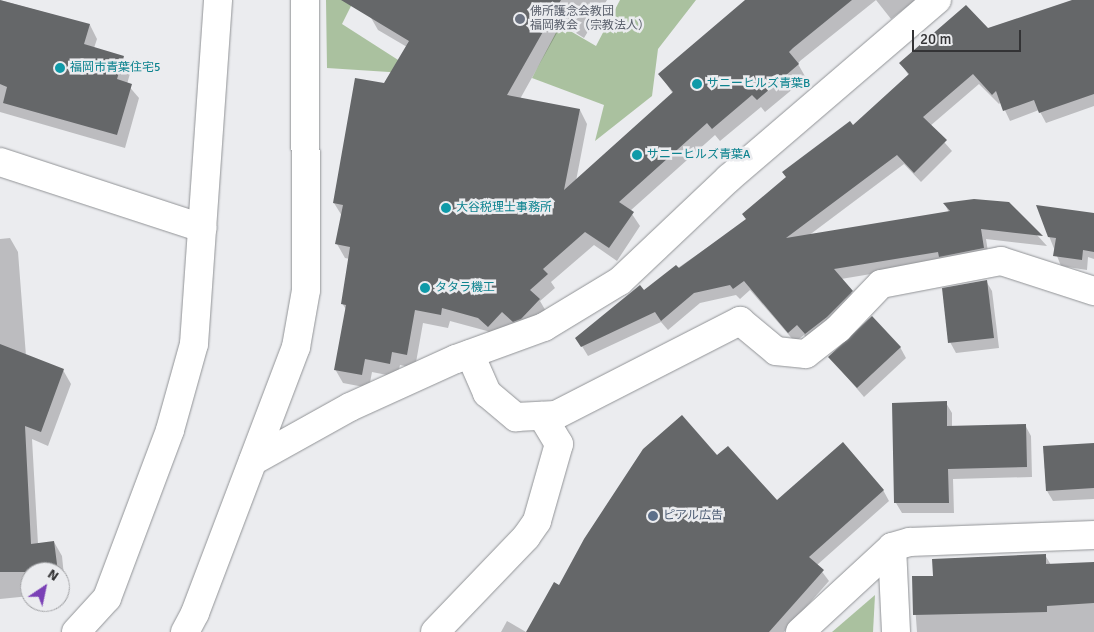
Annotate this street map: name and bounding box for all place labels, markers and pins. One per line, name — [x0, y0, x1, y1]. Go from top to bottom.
place label: 佛所護念会教団 福岡教会（宗教法人） — [530, 5, 650, 33]
marker: 佛所護念会教団 福岡教会（宗教法人） — [514, 13, 526, 25]
place label: 福岡市青葉住宅5 — [70, 61, 160, 75]
marker: 福岡市青葉住宅5 — [54, 62, 66, 74]
place label: サニーヒルズ青葉B — [707, 77, 810, 91]
marker: サニーヒルズ青葉B — [691, 78, 703, 90]
place label: サニーヒルズ青葉A — [647, 148, 750, 162]
marker: サニーヒルズ青葉A — [631, 149, 643, 161]
place label: 大谷税理士事務所 — [456, 201, 552, 215]
marker: 大谷税理士事務所 — [440, 202, 452, 214]
place label: タタラ機工 — [435, 281, 495, 295]
marker: タタラ機工 — [419, 282, 431, 294]
place label: ピアル広告 — [663, 509, 723, 523]
marker: ピアル広告 — [647, 510, 659, 522]

